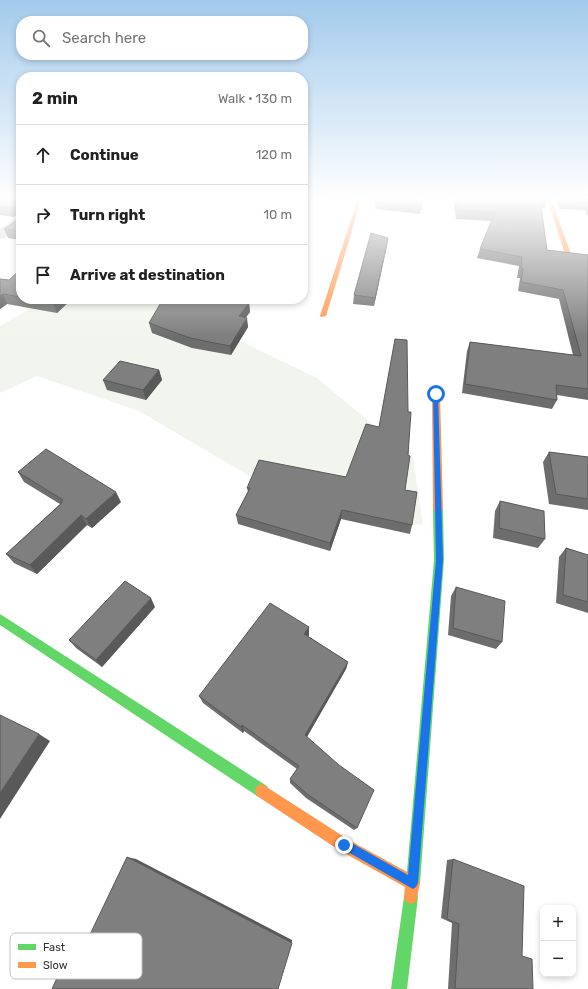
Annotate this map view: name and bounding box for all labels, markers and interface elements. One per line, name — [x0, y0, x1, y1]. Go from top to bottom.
search box — [16, 16, 308, 60]
icon: search — [30, 27, 52, 49]
text: Search here — [62, 29, 146, 47]
text: 2 min — [32, 88, 78, 108]
text: Walk · 130 m — [218, 91, 292, 106]
icon: ahead — [32, 144, 54, 166]
text: Continue — [70, 146, 139, 164]
text: 120 m — [256, 147, 292, 162]
icon: right — [32, 204, 54, 226]
text: Turn right — [70, 206, 145, 224]
text: 10 m — [263, 207, 292, 222]
icon: arrive — [32, 264, 54, 286]
text: Arrive at destination — [70, 266, 225, 284]
route start — [427, 385, 445, 403]
route end — [335, 836, 353, 854]
map controls — [540, 905, 576, 977]
button: + — [540, 905, 576, 941]
legend — [10, 933, 142, 979]
text: Fast — [43, 941, 66, 954]
button: − — [540, 941, 576, 977]
text: Slow — [43, 959, 68, 972]

